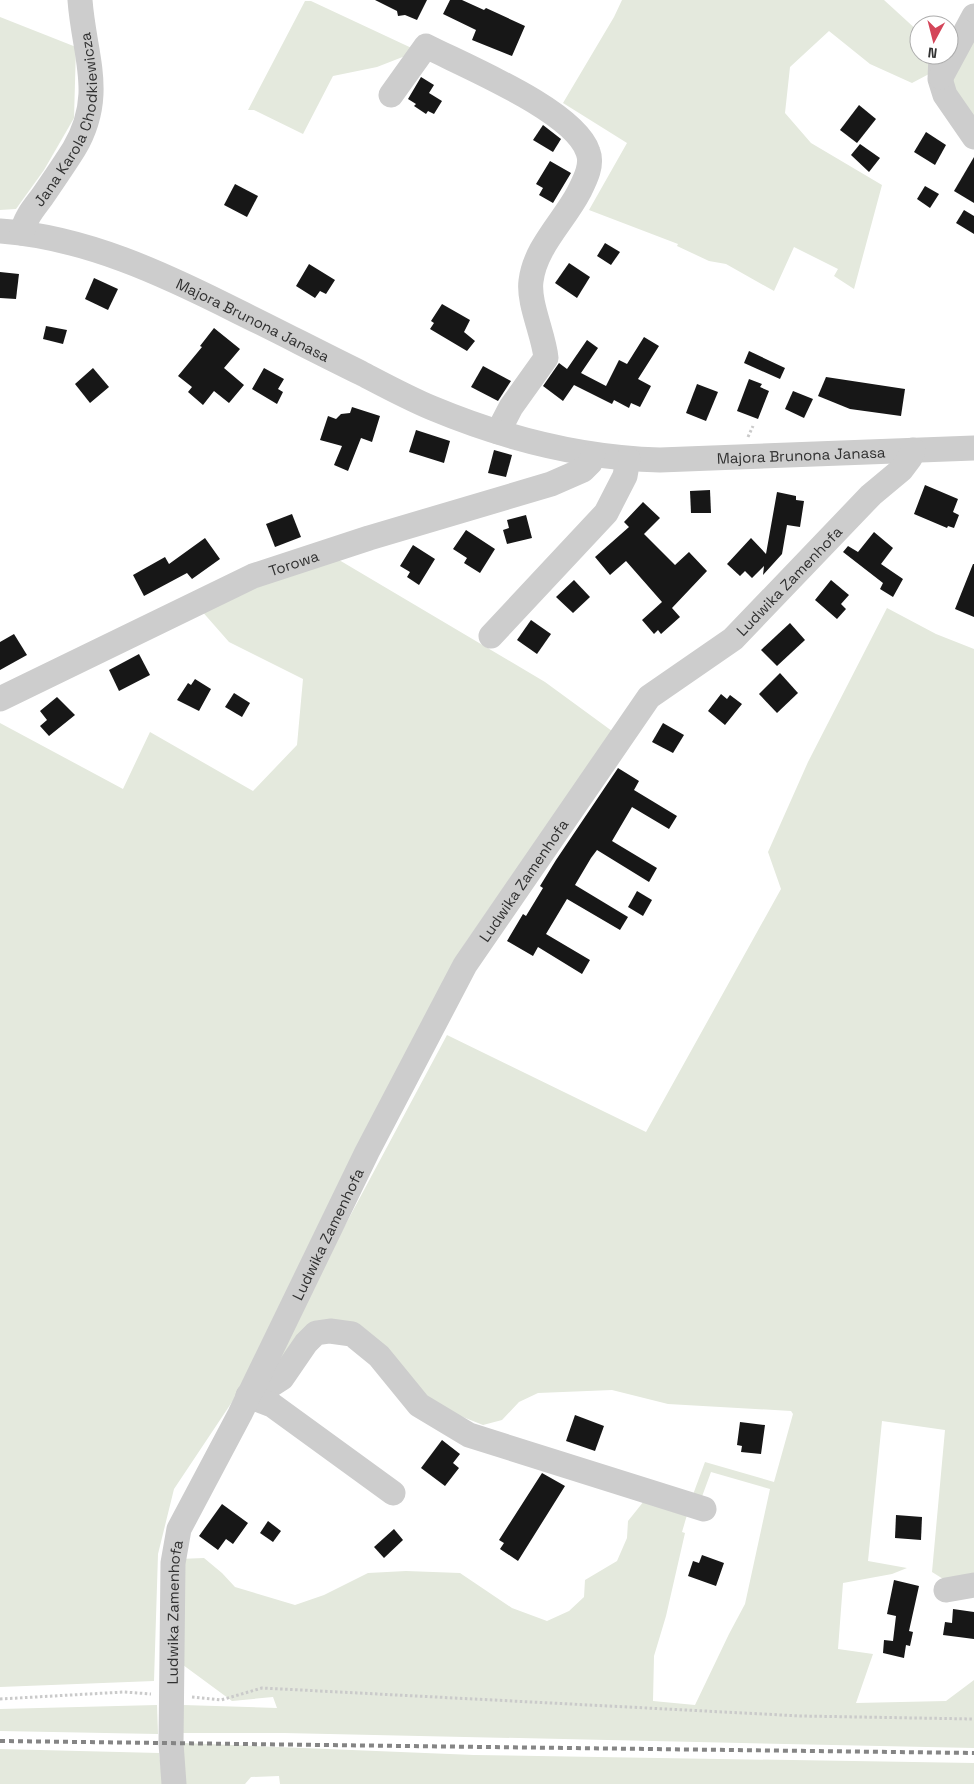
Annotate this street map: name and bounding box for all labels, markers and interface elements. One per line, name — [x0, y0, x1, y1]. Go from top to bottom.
north arrow — [909, 15, 959, 65]
street label: Jana Karola Chodkiewicza — [29, 31, 101, 210]
text: N — [927, 43, 938, 62]
street label: Majora Brunona Janasa — [173, 273, 333, 366]
street label: Majora Brunona Janasa — [716, 442, 886, 467]
street label: Ludwika Zamenhofa — [732, 522, 846, 640]
street label: Torowa — [266, 546, 321, 580]
street label: Ludwika Zamenhofa — [474, 815, 572, 945]
street label: Ludwika Zamenhofa — [287, 1164, 368, 1303]
street label: Ludwika Zamenhofa — [162, 1538, 186, 1685]

